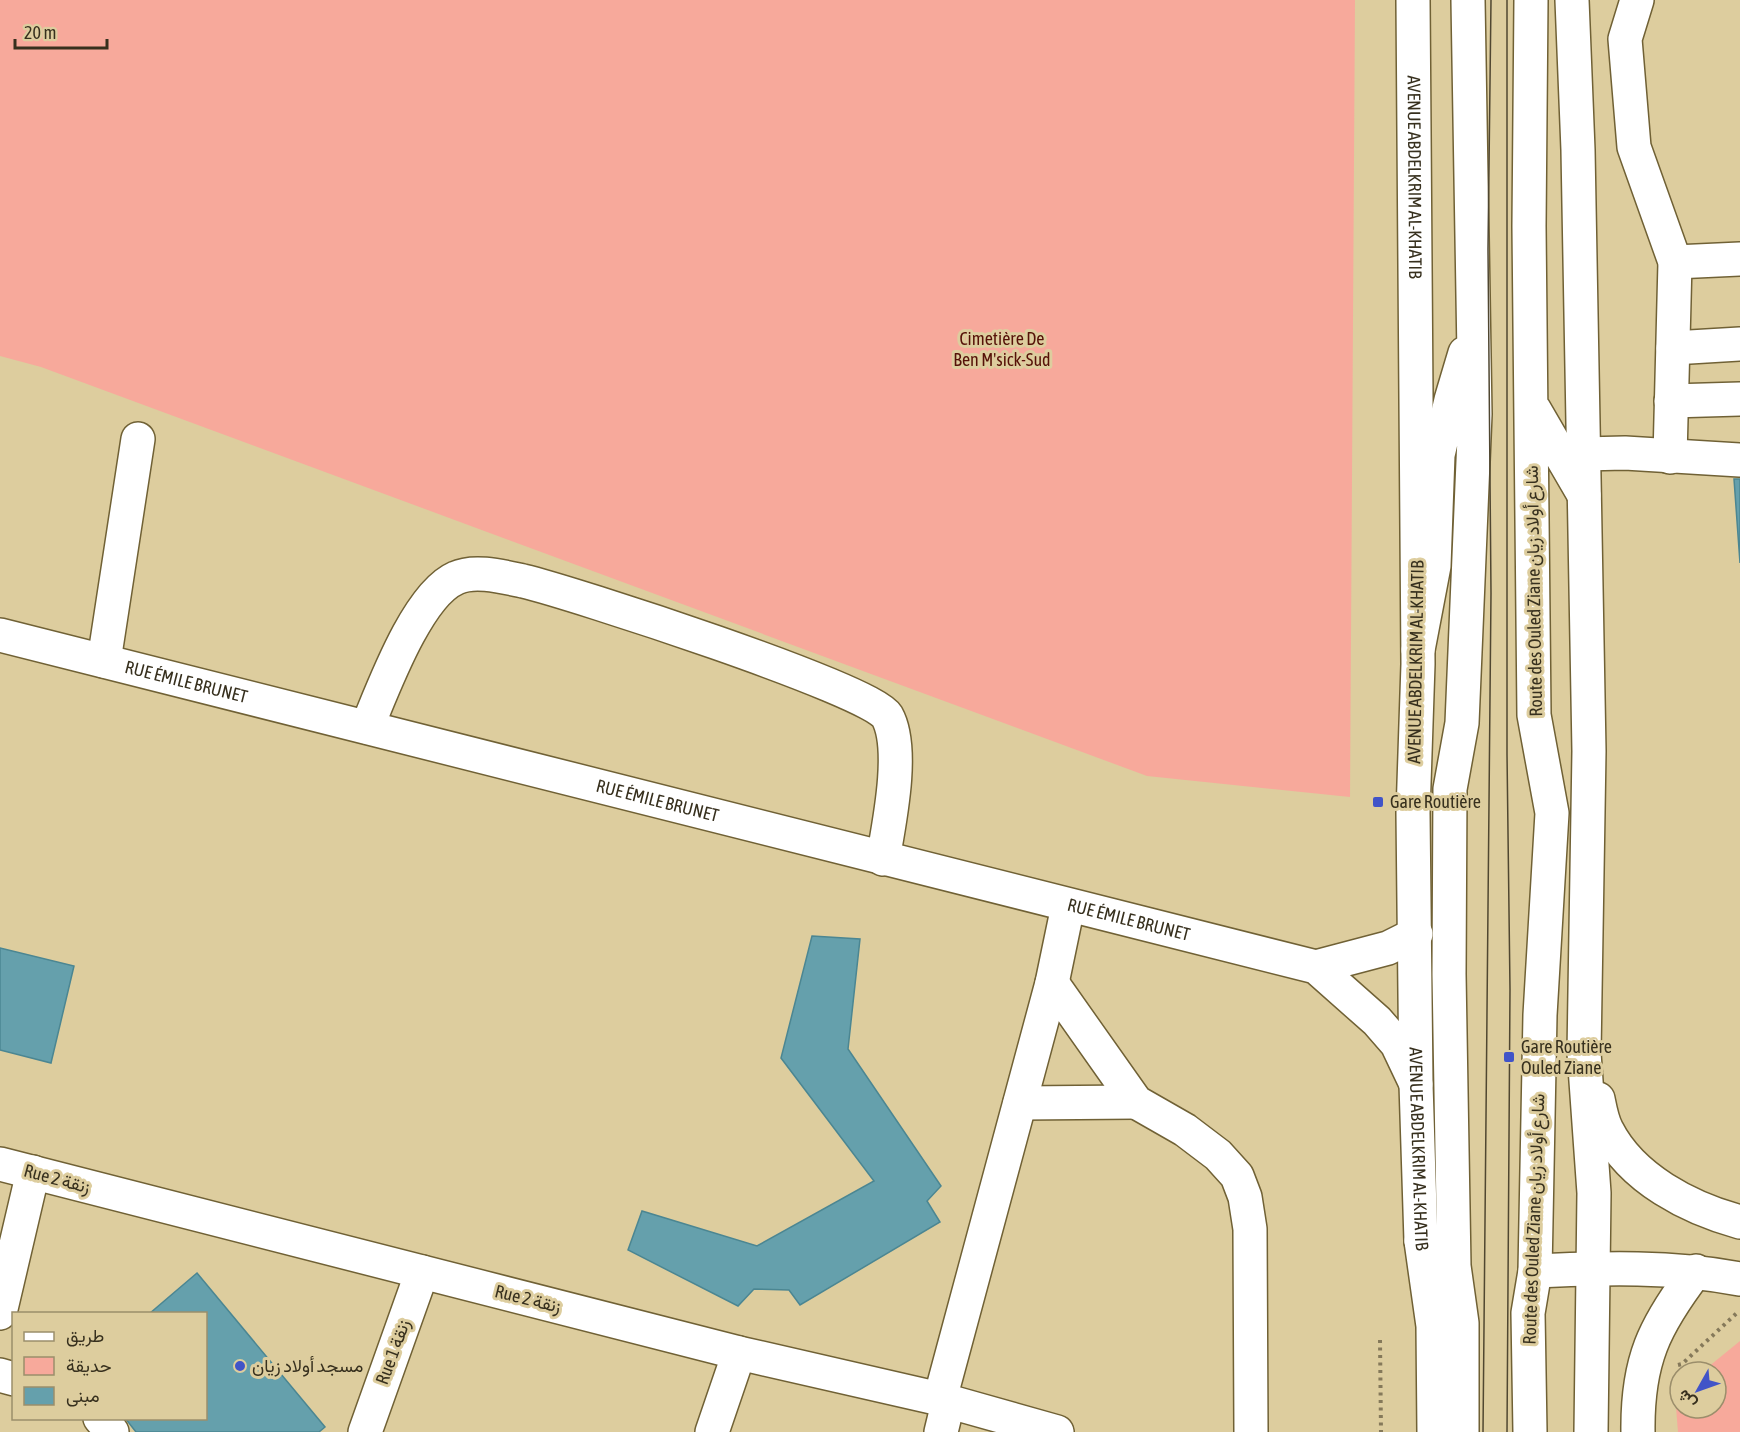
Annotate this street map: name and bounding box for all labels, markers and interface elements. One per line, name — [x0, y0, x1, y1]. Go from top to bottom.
scale bar — [15, 12, 106, 50]
text: 20 m — [24, 22, 56, 43]
street label: AVENUE ABDELKRIM AL-KHATIB — [1404, 75, 1426, 279]
park label: Cimetière De Ben M'sick-Sud — [953, 328, 1051, 370]
street label: Route des Ouled Ziane شارع أولاد زيان — [1521, 465, 1548, 717]
street label: AVENUE ABDELKRIM AL-KHATIB — [1403, 560, 1428, 764]
street label: RUE ÉMILE BRUNET — [123, 656, 250, 707]
street label: RUE ÉMILE BRUNET — [594, 775, 721, 826]
place label: Gare Routière — [1390, 791, 1481, 812]
marker: Gare Routière — [1371, 795, 1385, 809]
street label: RUE ÉMILE BRUNET — [1065, 894, 1192, 945]
place label: Gare Routière Ouled Ziane — [1521, 1036, 1612, 1078]
street label: AVENUE ABDELKRIM AL-KHATIB — [1406, 1047, 1433, 1252]
marker: Gare Routière Ouled Ziane — [1502, 1050, 1516, 1064]
street label: Route des Ouled Ziane شارع أولاد زيان — [1519, 1093, 1550, 1345]
street label: Rue 2 زنقة — [21, 1160, 93, 1198]
street label: Rue 2 زنقة — [493, 1280, 563, 1318]
legend — [12, 1312, 207, 1420]
street label: Rue 1 زنقة — [371, 1316, 415, 1388]
text: طريق — [66, 1325, 104, 1347]
text: حديقة — [66, 1355, 112, 1376]
place label: مسجد أولاد زيان — [252, 1355, 363, 1377]
marker: مسجد أولاد زيان — [233, 1359, 247, 1373]
north arrow — [1668, 1360, 1728, 1420]
text: مبنى — [66, 1385, 100, 1407]
text: ش — [1673, 1386, 1700, 1413]

